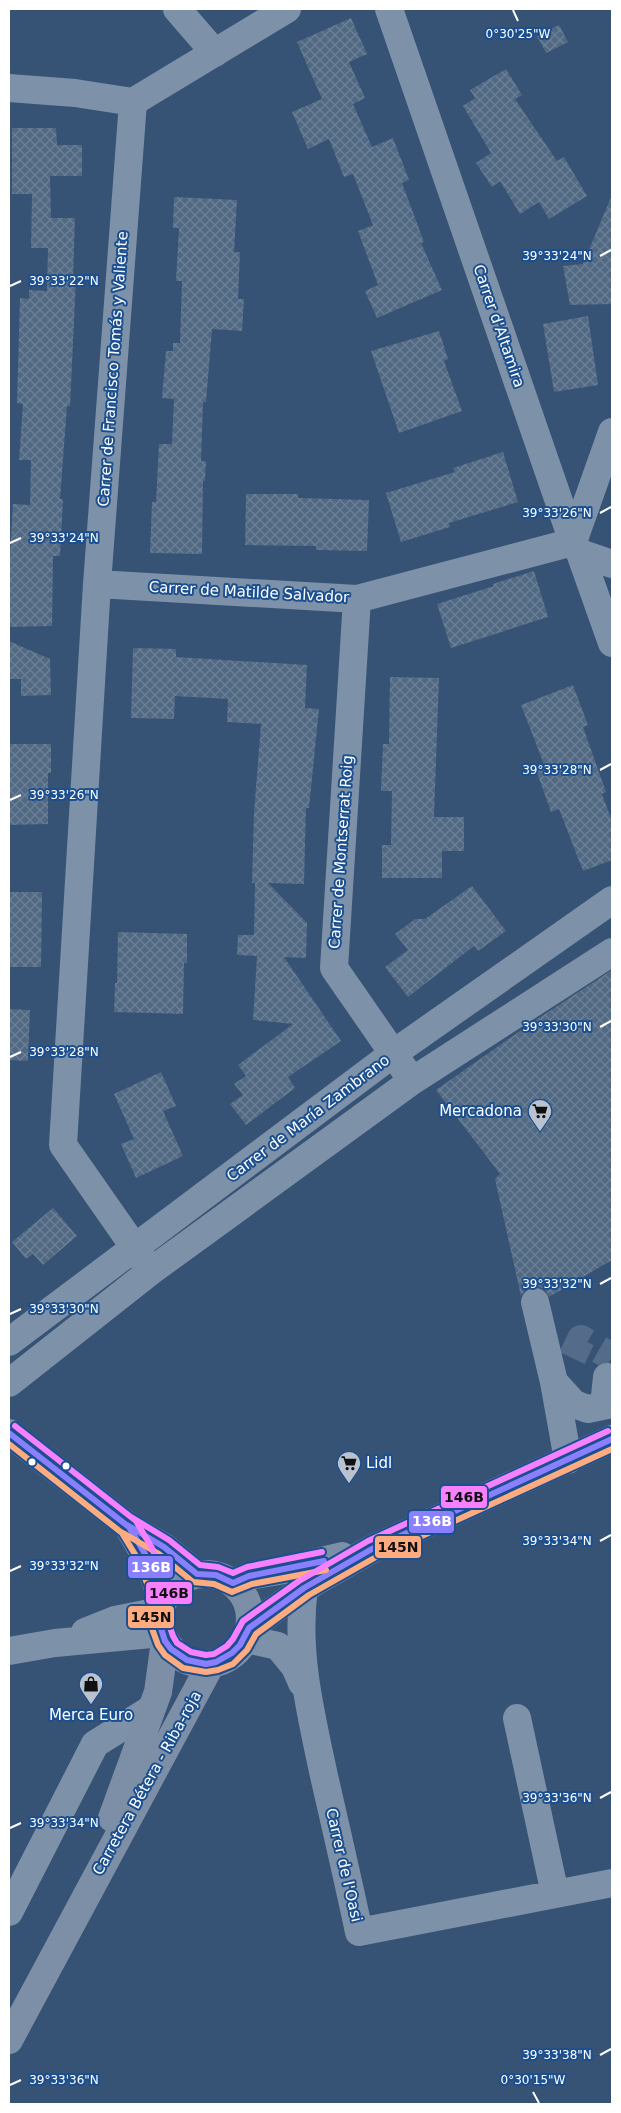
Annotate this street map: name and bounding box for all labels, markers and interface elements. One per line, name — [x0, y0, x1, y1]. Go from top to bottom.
text: 0°30'25"W — [486, 27, 551, 41]
street label: Carrer de Francisco Tomás y Valiente — [94, 231, 132, 507]
text: 39°33'24"N — [522, 249, 592, 263]
street label: Carrer d'Altamira — [470, 262, 528, 390]
text: 39°33'22"N — [29, 274, 99, 288]
text: 39°33'26"N — [522, 506, 592, 520]
text: 39°33'24"N — [29, 531, 99, 545]
street label: Carrer de Matilde Salvador — [148, 578, 351, 606]
street label: Carrer de Montserrat Roig — [325, 755, 357, 949]
text: 39°33'28"N — [522, 763, 592, 777]
text: 39°33'26"N — [29, 788, 99, 802]
text: 39°33'30"N — [522, 1020, 592, 1034]
text: 39°33'28"N — [29, 1045, 99, 1059]
street label: Carrer de María Zambrano — [223, 1051, 393, 1185]
supermarket icon: Mercadona — [527, 1098, 553, 1132]
place label: Mercadona — [439, 1102, 522, 1120]
text: 39°33'32"N — [522, 1277, 592, 1291]
text: 39°33'30"N — [29, 1302, 99, 1316]
supermarket icon: Lidl — [336, 1450, 362, 1484]
place label: Lidl — [366, 1454, 392, 1472]
unlabelled marker — [27, 1457, 37, 1467]
unlabelled marker — [61, 1461, 71, 1471]
line badge: 146B — [440, 1485, 488, 1509]
text: 146B — [444, 1489, 484, 1505]
line badge: 136B — [408, 1510, 455, 1534]
text: 136B — [412, 1513, 452, 1529]
text: 39°33'34"N — [522, 1534, 592, 1548]
line badge: 145N — [374, 1535, 422, 1559]
text: 145N — [378, 1539, 418, 1555]
line badge: 136B — [127, 1555, 174, 1579]
text: 39°33'32"N — [29, 1559, 99, 1573]
text: 136B — [131, 1559, 171, 1575]
line badge: 146B — [145, 1581, 193, 1605]
text: 146B — [149, 1585, 189, 1601]
line badge: 145N — [127, 1605, 175, 1629]
text: 145N — [131, 1609, 171, 1625]
shop icon: Merca Euro — [78, 1671, 104, 1705]
street label: Carretera Bétera - Riba-roja — [89, 1688, 205, 1878]
place label: Merca Euro — [49, 1706, 133, 1724]
text: 39°33'36"N — [522, 1791, 592, 1805]
street label: Carrer de l'Oasi — [322, 1806, 366, 1924]
text: 39°33'34"N — [29, 1816, 99, 1830]
text: 39°33'38"N — [522, 2048, 592, 2062]
text: 39°33'36"N — [29, 2073, 99, 2087]
text: 0°30'15"W — [501, 2073, 566, 2087]

